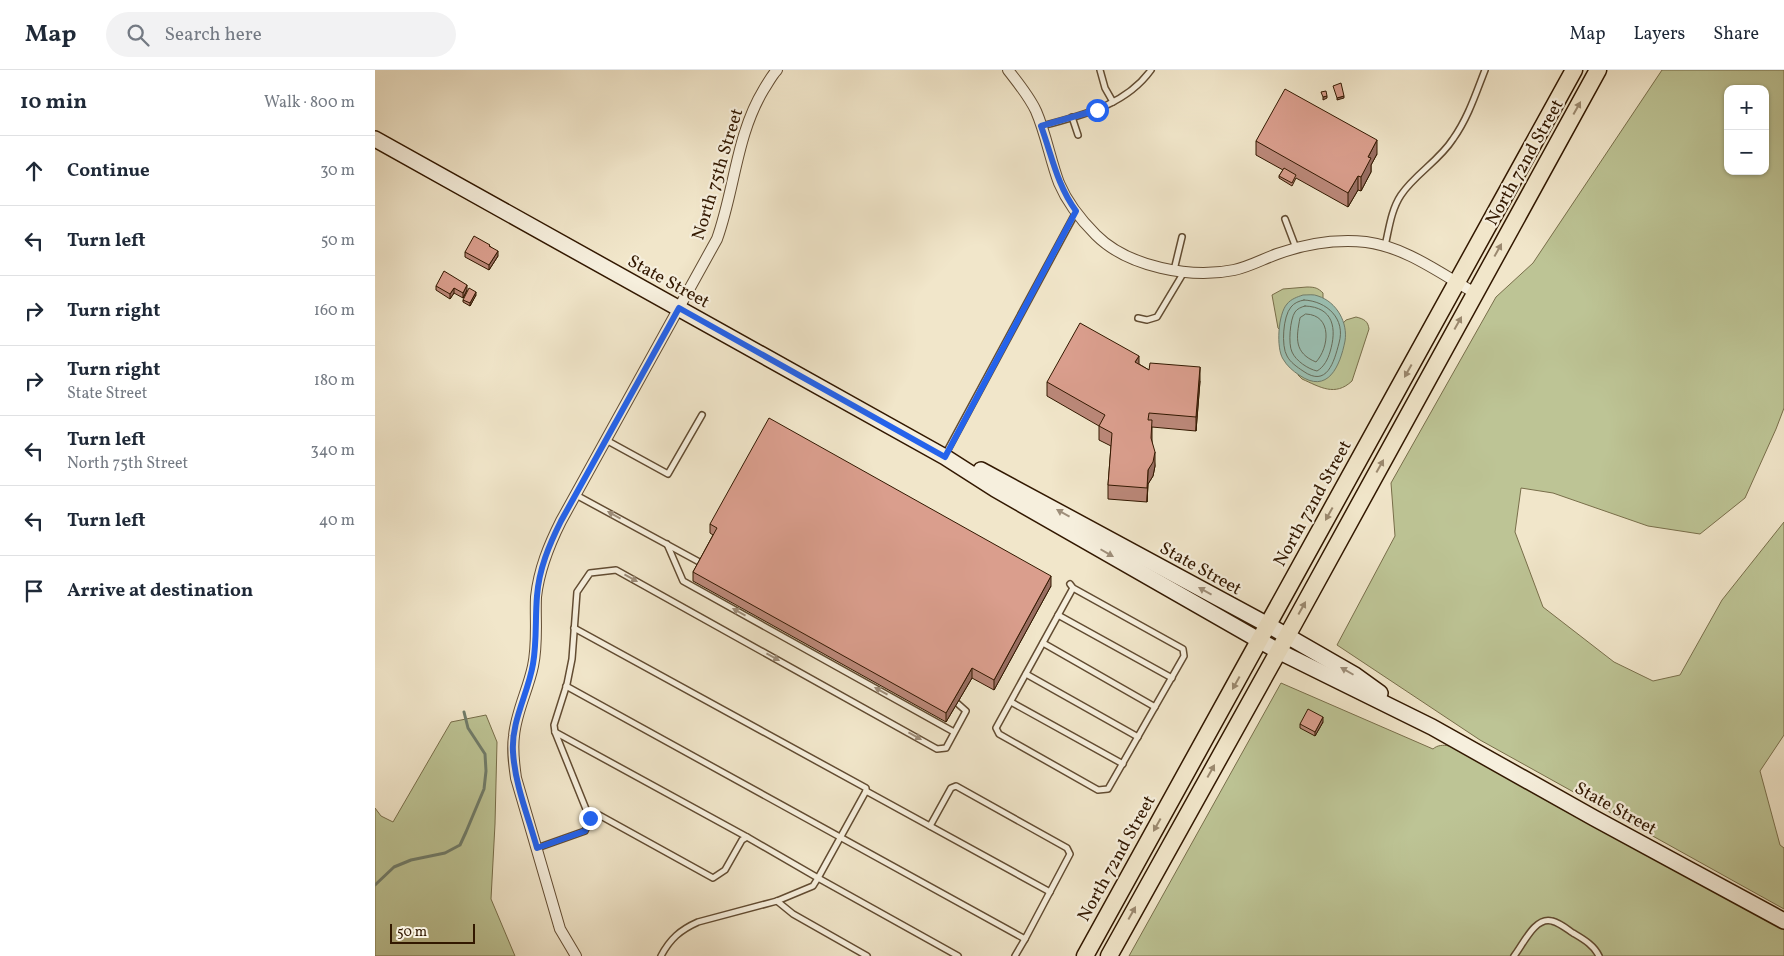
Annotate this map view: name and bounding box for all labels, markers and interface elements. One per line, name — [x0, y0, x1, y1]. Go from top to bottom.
search box — [106, 12, 456, 57]
text: Map — [25, 18, 76, 52]
icon: search — [124, 21, 152, 49]
text: Search here — [164, 22, 262, 48]
text: Map — [1569, 22, 1605, 47]
text: Layers — [1633, 22, 1685, 47]
text: Share — [1713, 22, 1759, 47]
map controls — [1724, 85, 1769, 175]
button: + — [1724, 85, 1769, 130]
text: 10 min — [20, 88, 87, 117]
text: Walk · 800 m — [264, 92, 355, 114]
street label: North 72nd Street — [1480, 95, 1570, 230]
route start — [1086, 99, 1109, 122]
one-way arrow — [1573, 101, 1581, 115]
street label: North 75th Street — [687, 106, 750, 243]
button: − — [1724, 130, 1769, 175]
icon: ahead — [20, 157, 48, 185]
text: Continue — [67, 158, 150, 184]
text: 30 m — [320, 160, 355, 182]
icon: left — [20, 227, 48, 255]
text: Turn left — [67, 228, 146, 254]
text: 50 m — [321, 230, 355, 252]
one-way arrow — [1494, 244, 1503, 257]
street label: State Street — [623, 249, 714, 315]
icon: right — [20, 297, 48, 325]
text: Turn right — [67, 298, 160, 324]
text: 160 m — [314, 300, 355, 322]
one-way arrow — [1454, 316, 1462, 331]
text: Turn right — [67, 357, 160, 383]
one-way arrow — [1404, 364, 1412, 379]
icon: right — [20, 367, 48, 395]
text: 180 m — [314, 370, 355, 392]
text: State Street — [67, 383, 147, 405]
text: Turn left — [67, 427, 146, 453]
street label: North 72nd Street — [1268, 436, 1358, 571]
icon: left — [20, 437, 48, 465]
text: 340 m — [311, 440, 355, 462]
text: North 75th Street — [67, 453, 188, 475]
one-way arrow — [1376, 459, 1384, 473]
one-way arrow — [1325, 506, 1333, 521]
icon: left — [20, 507, 48, 535]
text: Turn left — [67, 508, 146, 534]
one-way arrow — [1056, 509, 1069, 518]
text: 40 m — [319, 510, 355, 532]
one-way arrow — [606, 511, 621, 519]
street label: State Street — [1155, 536, 1246, 602]
one-way arrow — [1100, 549, 1115, 557]
one-way arrow — [624, 574, 638, 582]
icon: arrive — [20, 577, 48, 605]
text: Arrive at destination — [67, 578, 253, 604]
one-way arrow — [1198, 587, 1213, 595]
one-way arrow — [1298, 601, 1306, 616]
one-way arrow — [732, 608, 745, 617]
one-way arrow — [765, 653, 780, 661]
one-way arrow — [1340, 667, 1355, 675]
one-way arrow — [1231, 676, 1240, 689]
one-way arrow — [874, 687, 887, 696]
one-way arrow — [908, 732, 921, 741]
one-way arrow — [1207, 765, 1216, 778]
street label: State Street — [1570, 776, 1661, 842]
street label: North 72nd Street — [1072, 791, 1162, 926]
route end — [579, 807, 602, 830]
one-way arrow — [1153, 818, 1161, 832]
one-way arrow — [1128, 907, 1137, 920]
scale bar — [390, 921, 475, 944]
text: 50 m — [397, 923, 427, 942]

